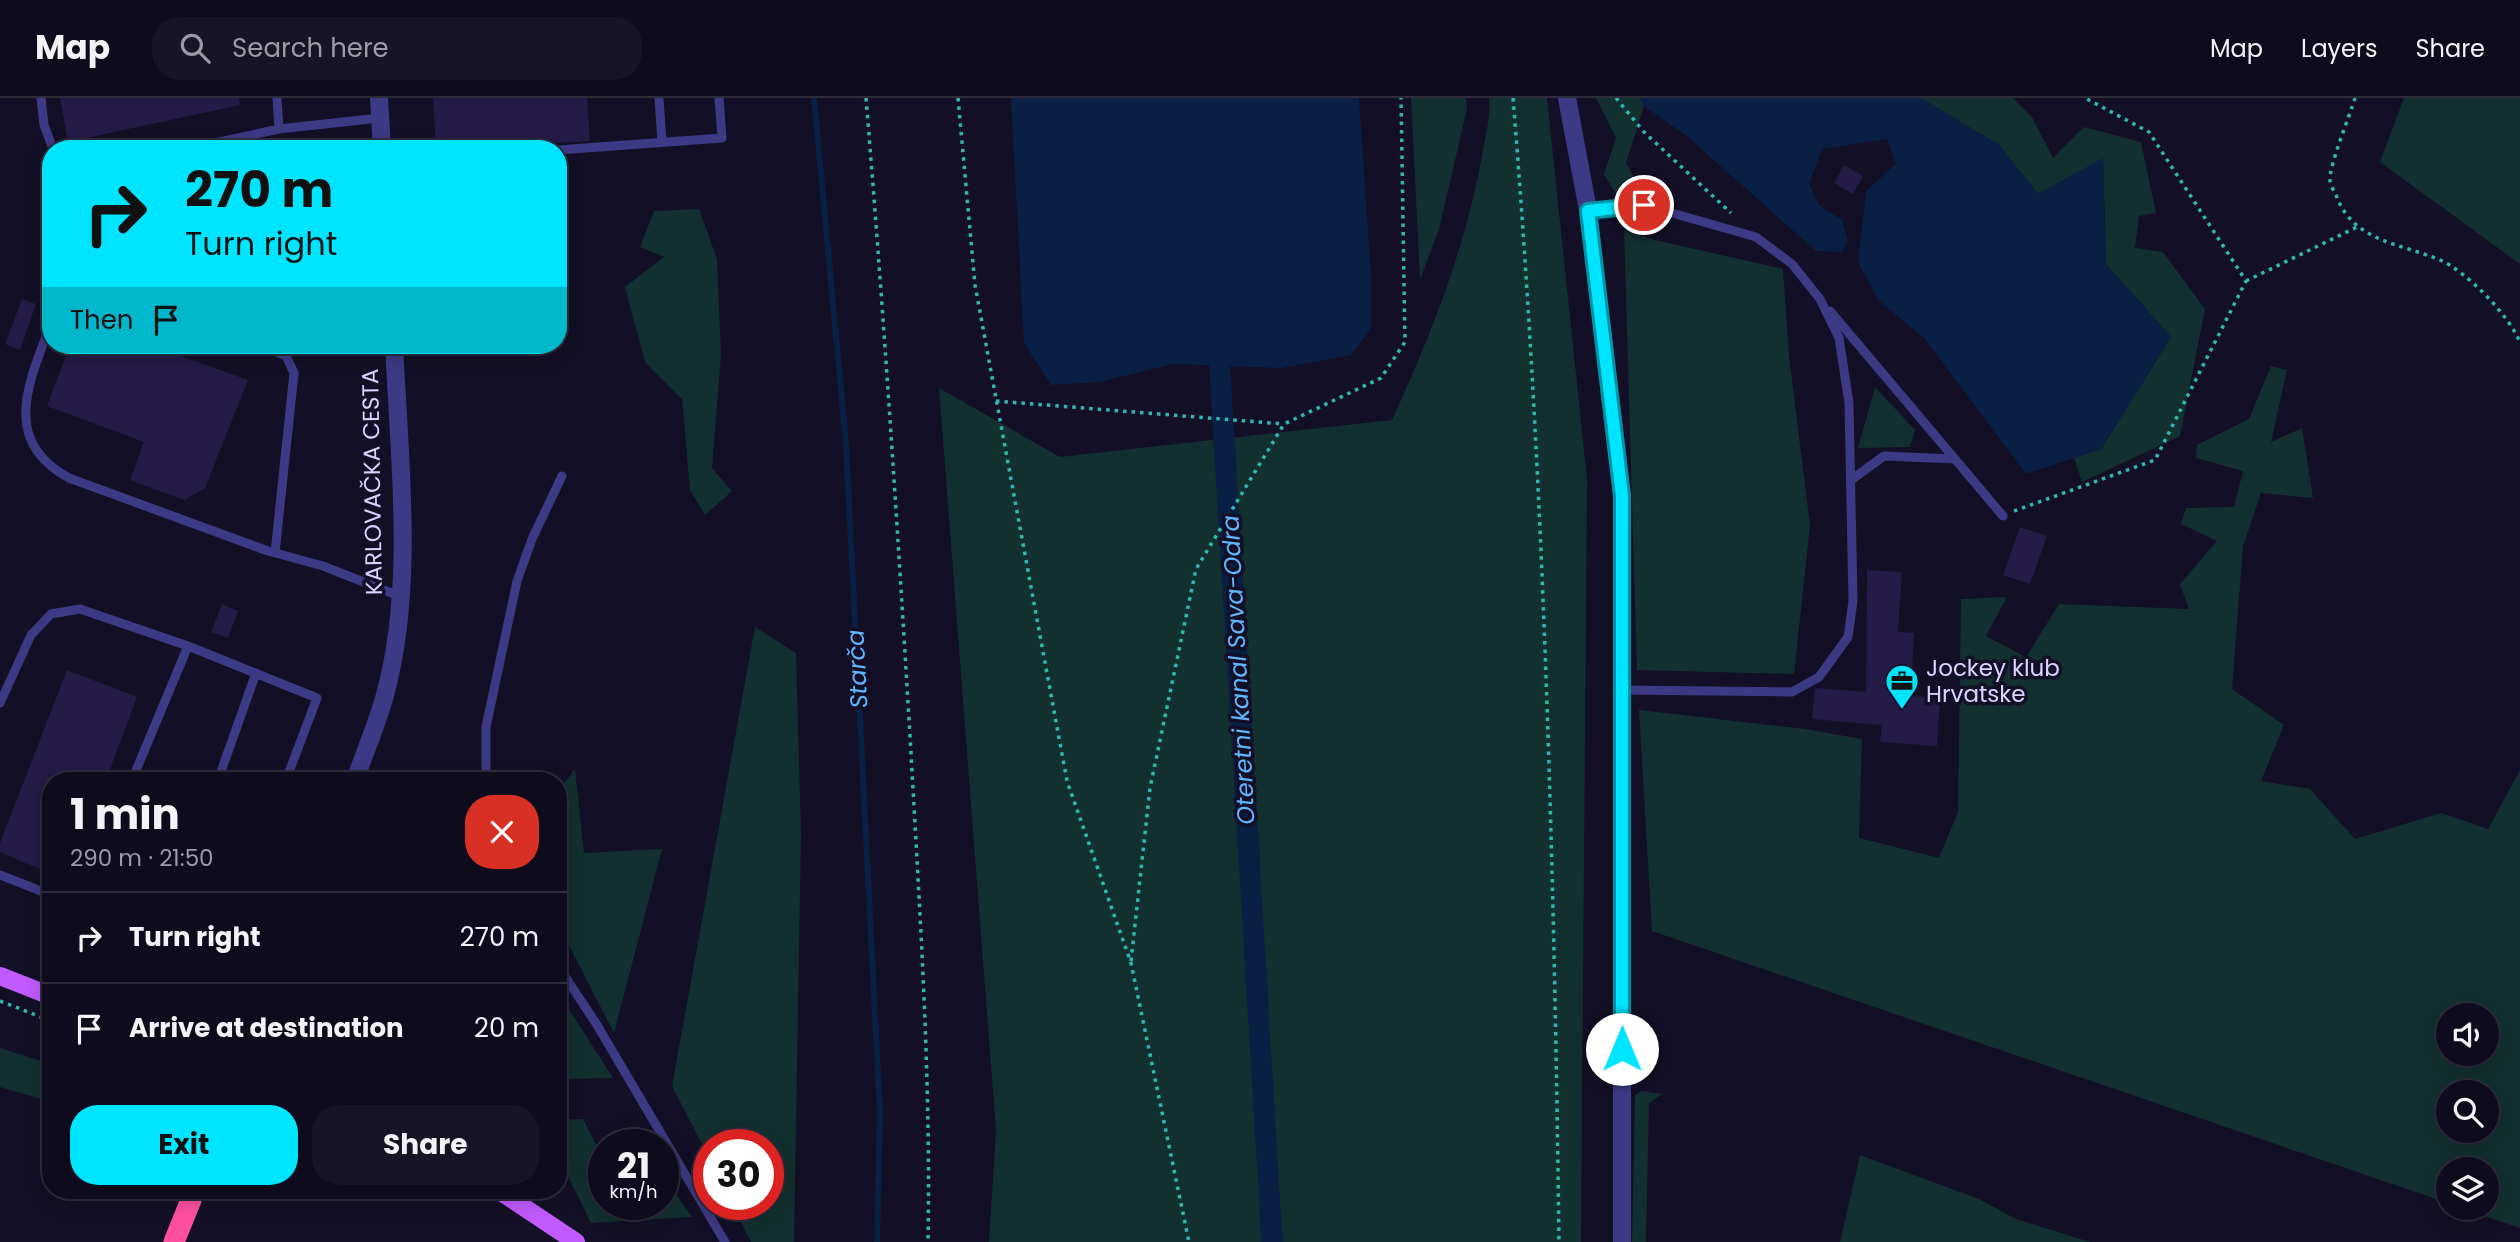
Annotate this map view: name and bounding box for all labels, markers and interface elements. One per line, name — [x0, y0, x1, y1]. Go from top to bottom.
search box — [152, 17, 642, 80]
text: Map — [35, 24, 110, 71]
icon: search — [176, 29, 214, 67]
text: Search here — [232, 30, 389, 66]
text: Map — [2210, 32, 2263, 65]
text: Layers — [2301, 32, 2377, 65]
text: Share — [2415, 32, 2485, 65]
text: 270 m — [185, 156, 333, 224]
icon: right — [70, 168, 161, 259]
pin — [1614, 175, 1674, 235]
icon: arrive — [1625, 186, 1663, 224]
text: Turn right — [185, 221, 337, 266]
icon: arrive — [147, 301, 185, 339]
text: Then — [70, 302, 133, 338]
street label: KARLOVAČKA CESTA — [354, 368, 390, 596]
water label: Oteretni kanal Sava-Odra — [1213, 514, 1263, 826]
water label: Starča — [838, 629, 876, 709]
place label: Jockey klub Hrvatske — [1926, 652, 2060, 710]
office icon: Jockey klub Hrvatske — [1883, 662, 1921, 711]
text: 1 min — [70, 785, 180, 844]
button: close — [465, 795, 539, 869]
text: 290 m · 21:50 — [70, 842, 214, 874]
icon: right — [70, 919, 108, 957]
text: Turn right — [129, 919, 261, 955]
text: 270 m — [460, 919, 539, 955]
map controls — [2436, 1003, 2499, 1220]
button: sound — [2436, 1003, 2499, 1066]
icon: arrive — [70, 1010, 108, 1048]
text: Arrive at destination — [129, 1010, 404, 1046]
text: 20 m — [474, 1010, 539, 1046]
position arrow — [1585, 1012, 1659, 1086]
button: search — [2436, 1080, 2499, 1143]
button: Exit — [70, 1105, 298, 1185]
button: Share — [312, 1105, 539, 1185]
speed limit sign: 30 — [693, 1129, 784, 1220]
text: 21 — [617, 1141, 650, 1190]
button: layers — [2436, 1157, 2499, 1220]
text: km/h — [610, 1179, 657, 1204]

